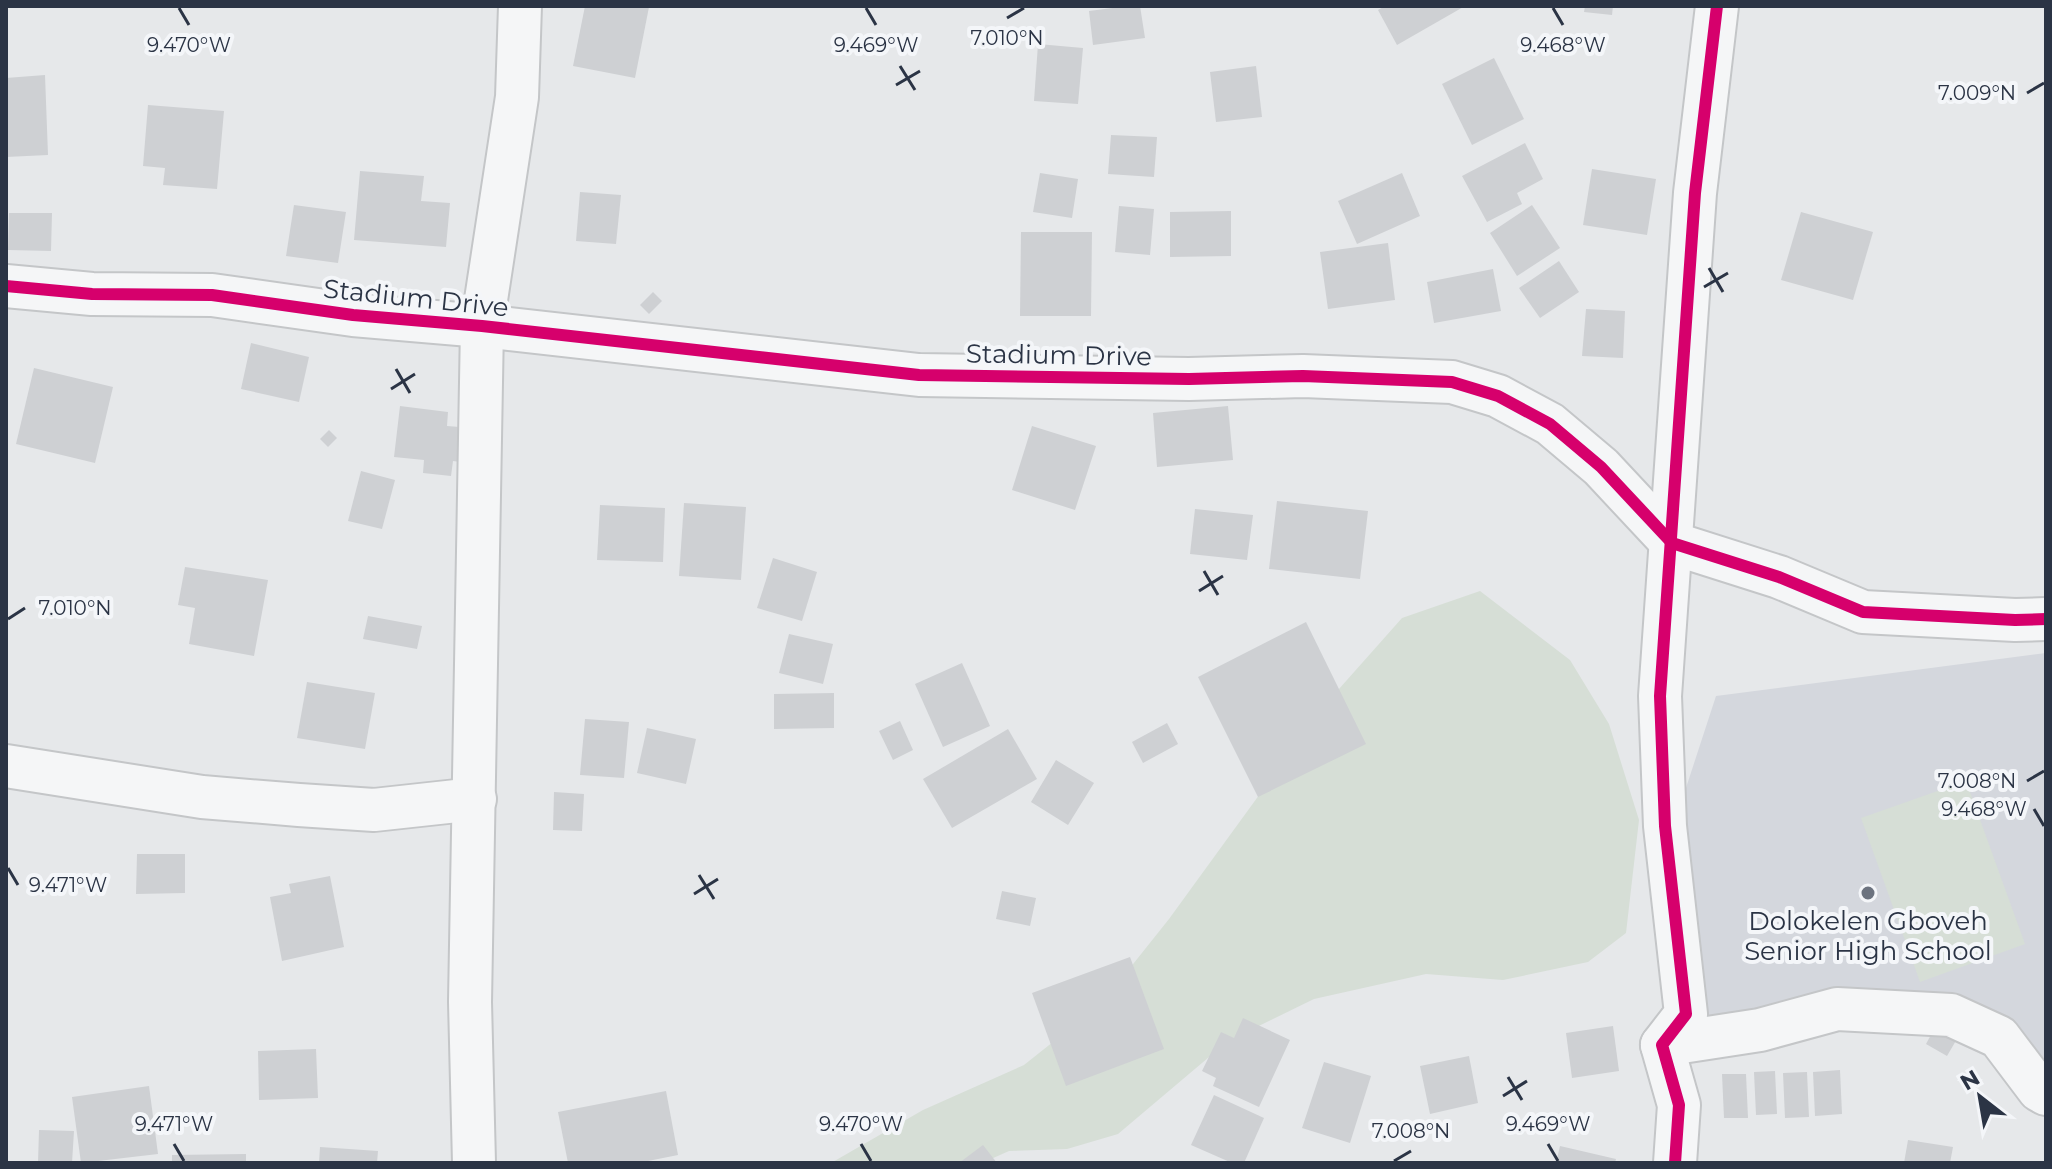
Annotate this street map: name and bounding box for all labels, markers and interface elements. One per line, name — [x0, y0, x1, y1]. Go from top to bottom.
text: 7.010°N — [970, 26, 1044, 50]
text: 9.470°W — [147, 33, 231, 57]
text: 9.469°W — [834, 33, 918, 57]
text: 9.468°W — [1520, 33, 1606, 57]
text: 7.009°N — [1938, 81, 2016, 105]
street label: Stadium Drive — [322, 272, 510, 324]
street label: Stadium Drive — [966, 337, 1152, 373]
text: 7.010°N — [38, 596, 112, 620]
text: 7.008°N — [1938, 769, 2016, 793]
text: 9.468°W — [1941, 797, 2027, 821]
text: 9.471°W — [29, 873, 107, 897]
marker: Dolokelen Gboveh Senior High School — [1859, 884, 1877, 902]
place label: Dolokelen Gboveh Senior High School — [1744, 905, 1992, 967]
north arrow — [1940, 1057, 2020, 1137]
text: N — [1955, 1064, 1985, 1096]
text: 9.471°W — [135, 1112, 213, 1136]
text: 9.470°W — [819, 1112, 903, 1136]
text: 9.469°W — [1506, 1112, 1590, 1136]
text: 7.008°N — [1372, 1119, 1450, 1143]

